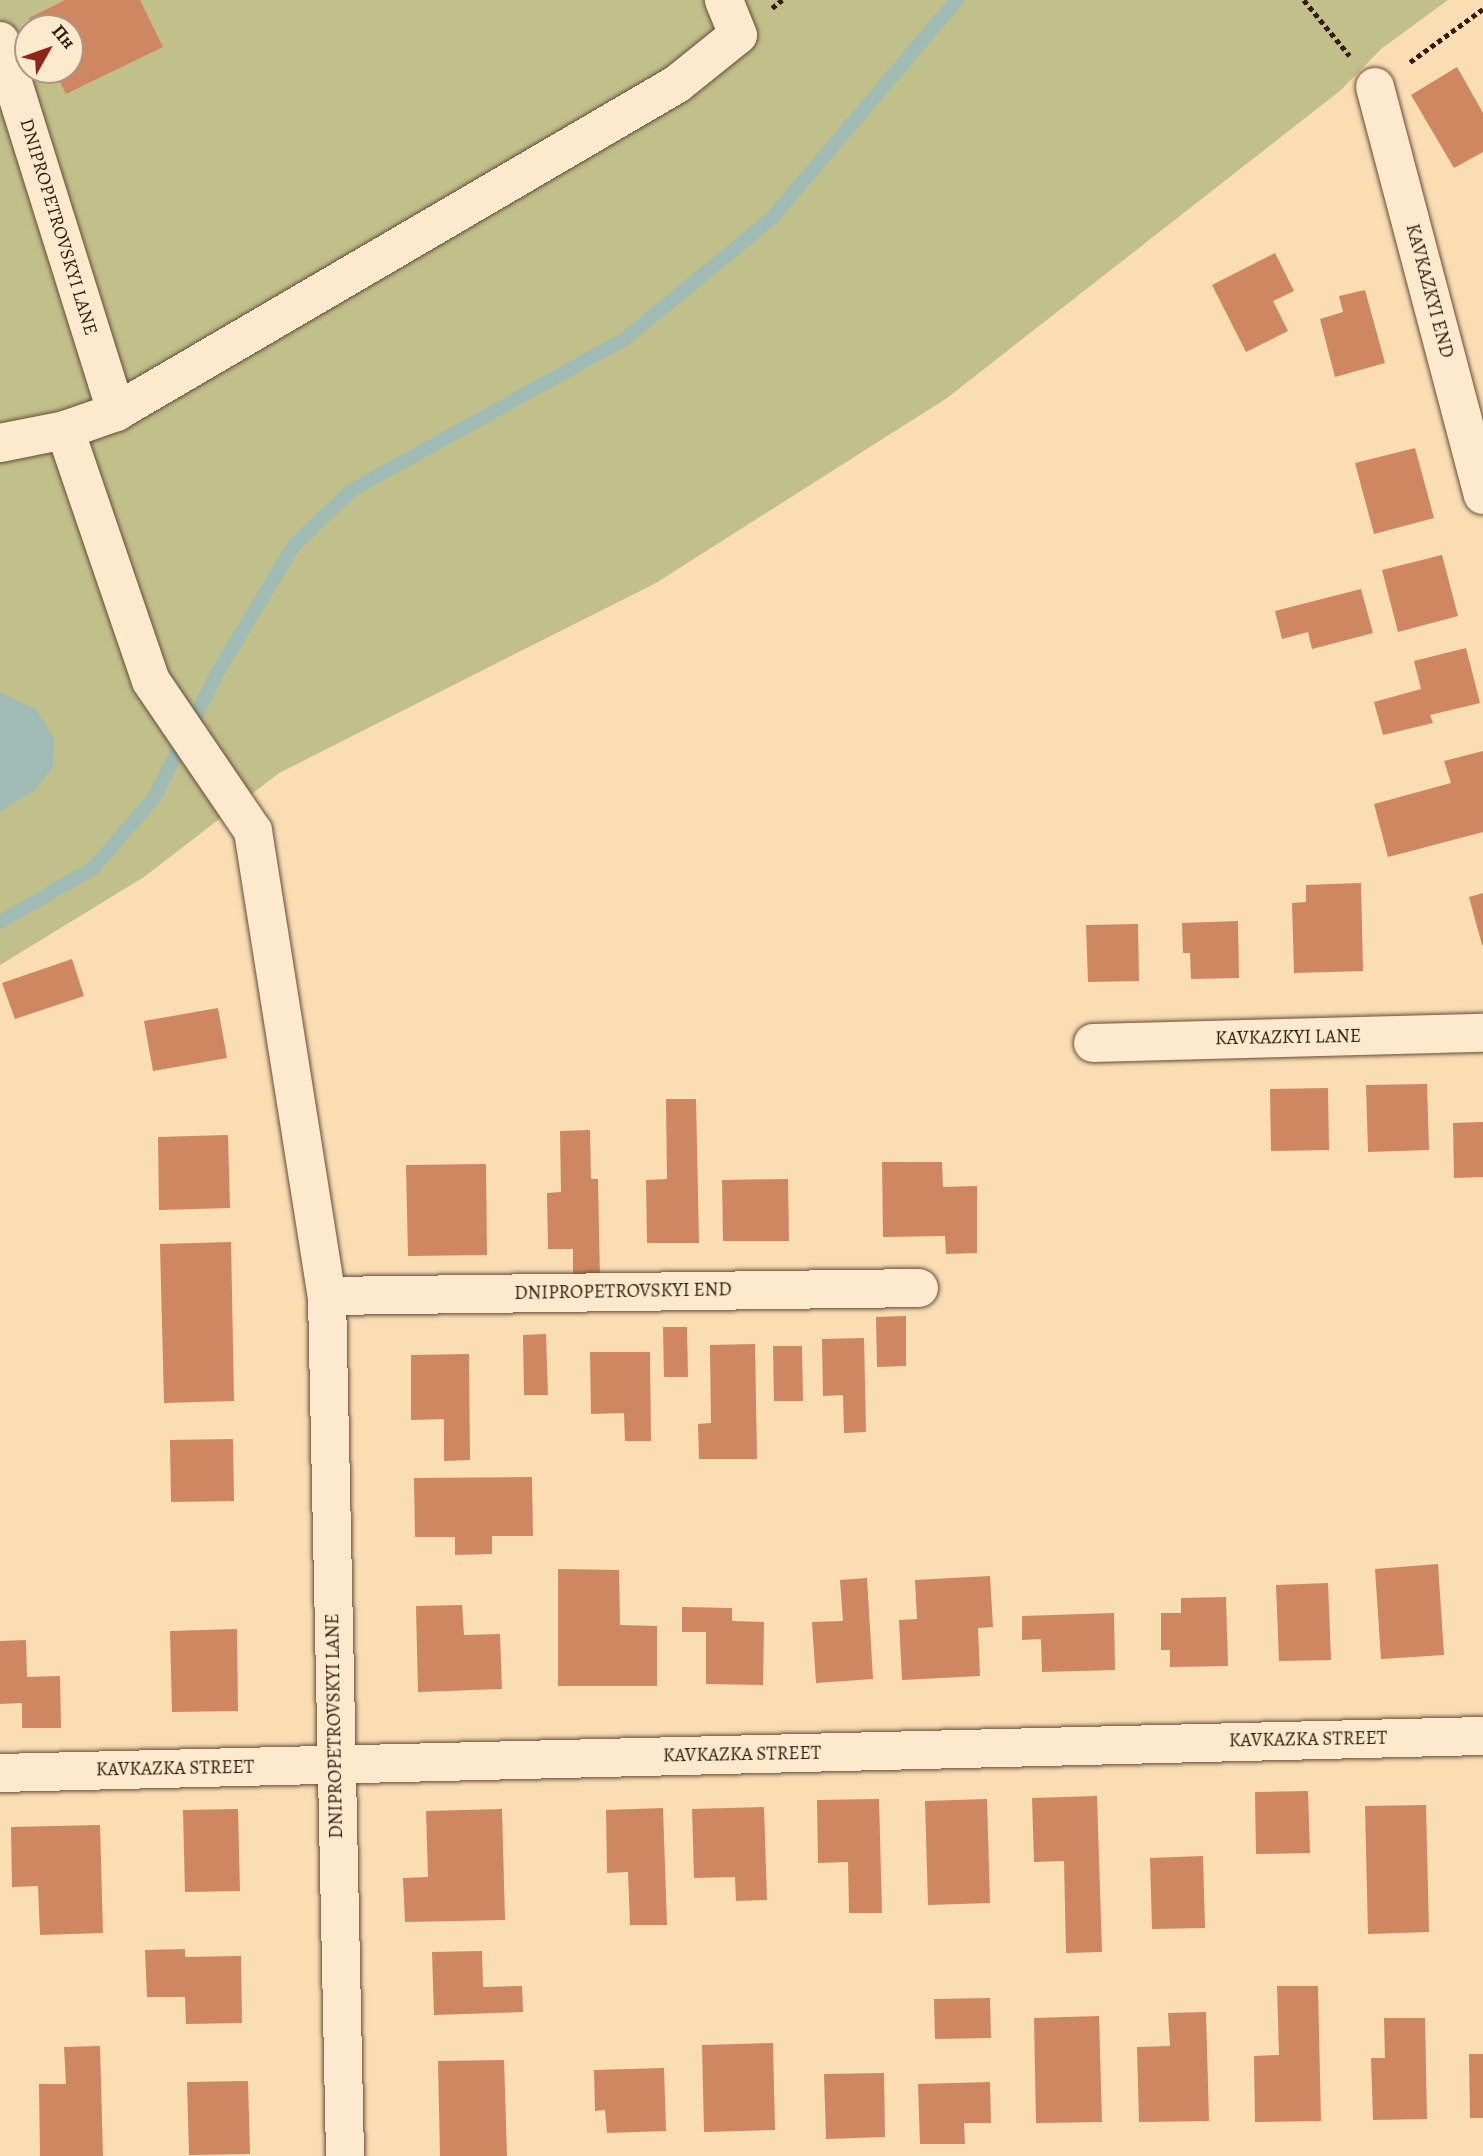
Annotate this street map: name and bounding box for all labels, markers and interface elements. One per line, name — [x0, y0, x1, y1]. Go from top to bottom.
north arrow — [14, 14, 84, 84]
text: Пн — [46, 19, 81, 55]
street label: DNIPROPETROVSKYI LANE — [14, 116, 102, 338]
street label: KAVKAZKYI END — [1400, 221, 1458, 361]
street label: KAVKAZKYI LANE — [1215, 1025, 1361, 1051]
street label: DNIPROPETROVSKYI END — [514, 1279, 732, 1305]
street label: DNIPROPETROVSKYI LANE — [322, 1613, 348, 1839]
street label: KAVKAZKA STREET — [1229, 1727, 1387, 1753]
street label: KAVKAZKA STREET — [663, 1742, 821, 1768]
street label: KAVKAZKA STREET — [96, 1756, 254, 1782]

